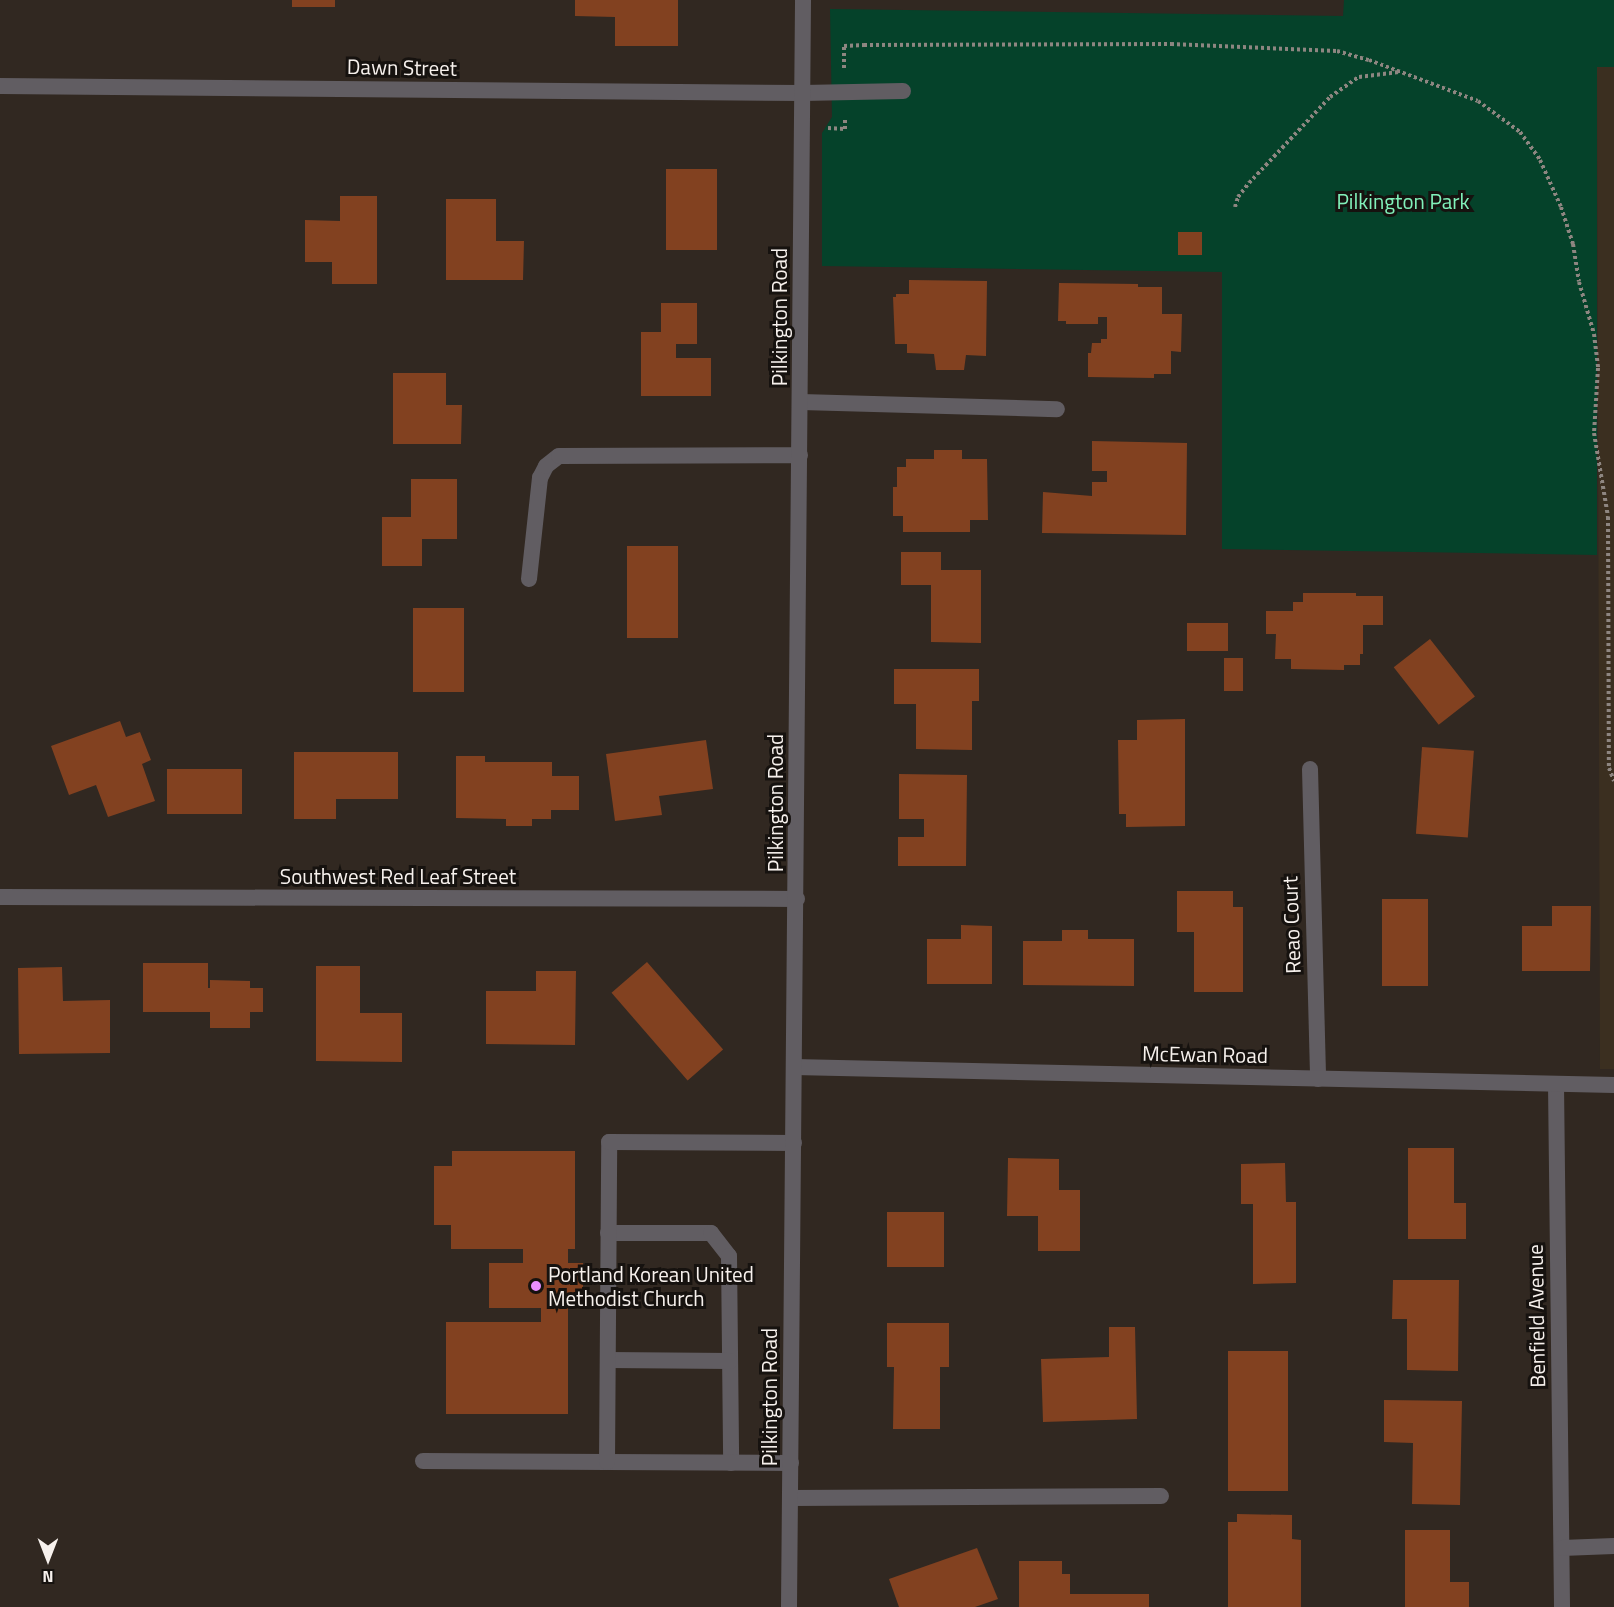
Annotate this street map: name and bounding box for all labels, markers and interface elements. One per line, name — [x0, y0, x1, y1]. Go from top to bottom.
street label: Dawn Street — [347, 53, 457, 81]
park label: Pilkington Park — [1336, 188, 1470, 214]
street label: Pilkington Road — [766, 248, 792, 386]
street label: Pilkington Road — [762, 734, 788, 872]
street label: Southwest Red Leaf Street — [280, 863, 516, 889]
street label: Reao Court — [1277, 876, 1305, 974]
street label: McEwan Road — [1142, 1040, 1268, 1068]
street label: Benfield Avenue — [1522, 1244, 1550, 1388]
place label: Portland Korean United Methodist Church — [548, 1261, 754, 1311]
marker: Portland Korean United Methodist Church — [529, 1279, 543, 1293]
street label: Pilkington Road — [756, 1328, 782, 1466]
north arrow — [18, 1529, 78, 1589]
text: N — [42, 1565, 54, 1589]

